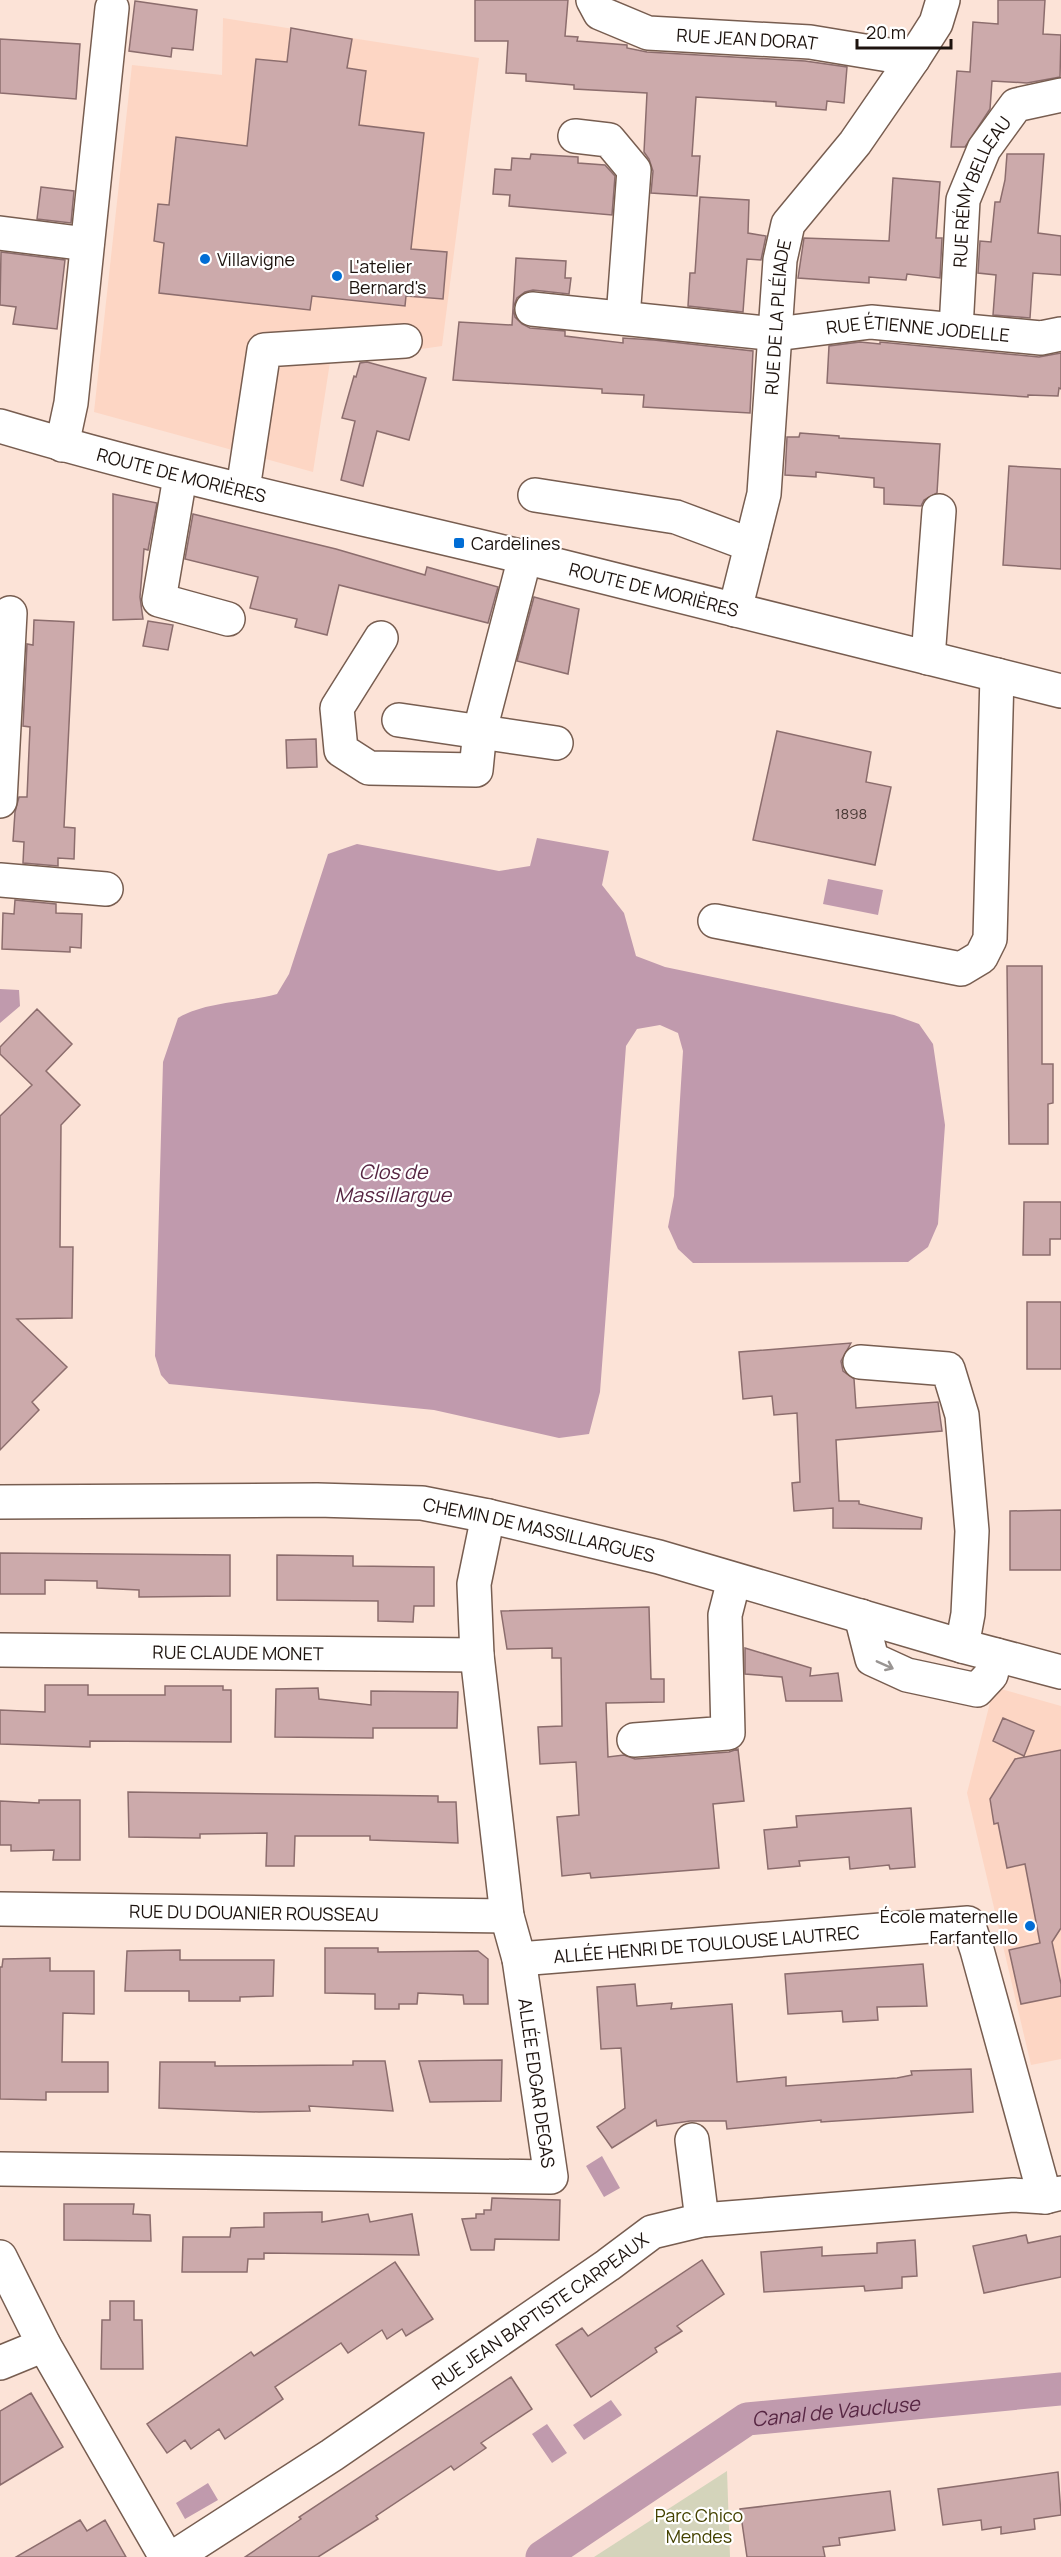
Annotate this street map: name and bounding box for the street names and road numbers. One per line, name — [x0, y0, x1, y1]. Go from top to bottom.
street label: RUE JEAN DORAT — [676, 23, 820, 55]
street label: RUE RÉMY BELLEAU — [947, 111, 1016, 268]
street label: RUE DE LA PLÉIADE — [759, 237, 796, 396]
street label: RUE ÉTIENNE JODELLE — [825, 310, 1011, 347]
street label: ROUTE DE MORIÈRES — [94, 442, 269, 508]
street label: ROUTE DE MORIÈRES — [567, 557, 741, 622]
street label: CHEMIN DE MASSILLARGUES — [421, 1492, 657, 1568]
street label: RUE CLAUDE MONET — [152, 1640, 324, 1665]
street label: RUE DU DOUANIER ROUSSEAU — [129, 1899, 379, 1926]
street label: ALLÉE HENRI DE TOULOUSE LAUTREC — [552, 1920, 861, 1968]
street label: ALLÉE EDGAR DEGAS — [513, 1997, 561, 2169]
street label: RUE JEAN BAPTISTE CARPEAUX — [427, 2227, 653, 2395]

